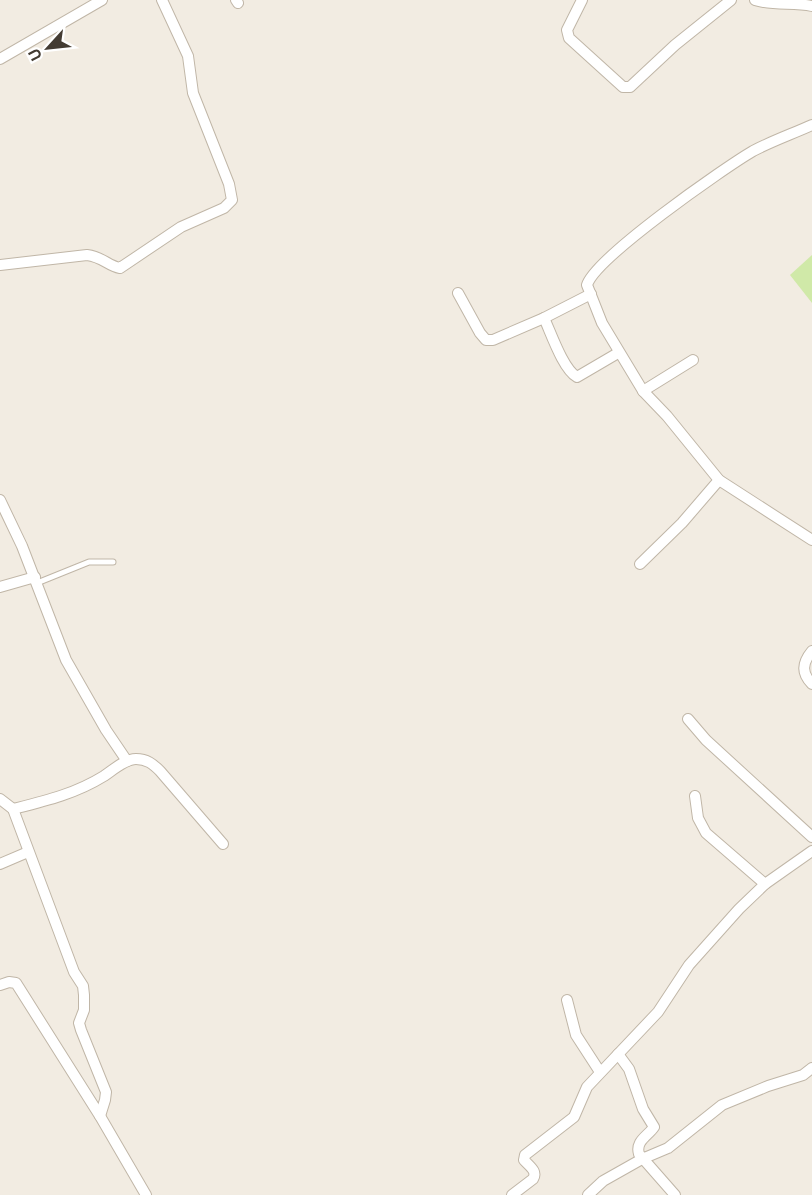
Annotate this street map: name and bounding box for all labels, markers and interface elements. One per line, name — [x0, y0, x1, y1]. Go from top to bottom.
north arrow — [18, 18, 78, 78]
text: U — [23, 45, 47, 64]

